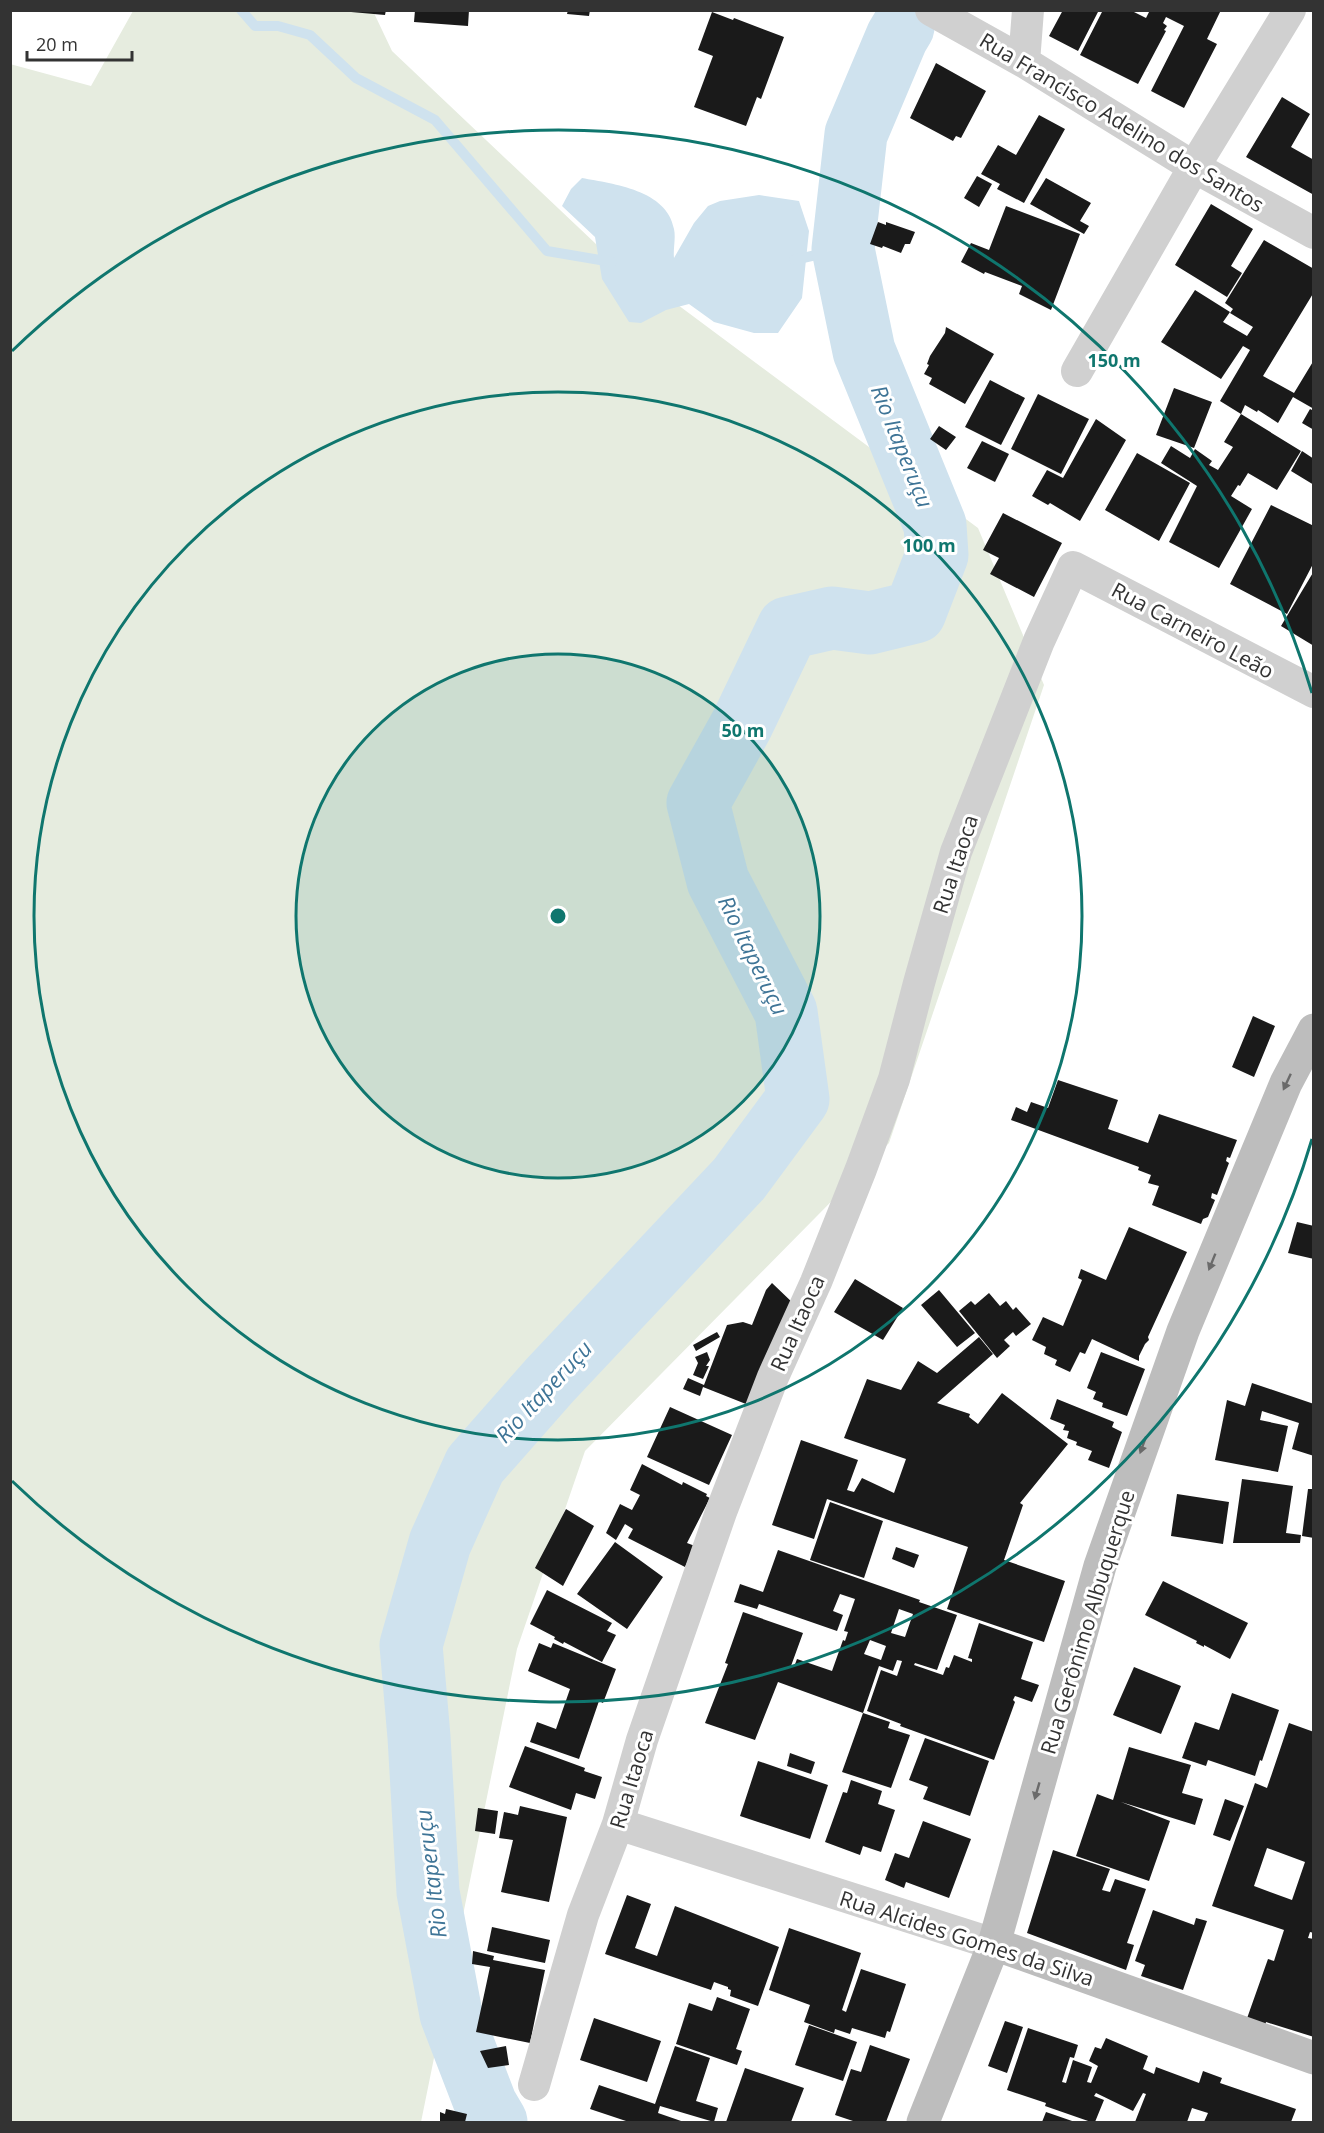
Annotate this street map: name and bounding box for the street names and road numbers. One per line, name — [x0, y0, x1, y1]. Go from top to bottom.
street label: Rua Francisco Adelino dos Santos — [975, 26, 1269, 218]
street label: Rua Carneiro Leão — [1107, 575, 1279, 685]
street label: Rua Itaoca — [926, 811, 984, 917]
street label: Rua Itaoca — [763, 1271, 831, 1375]
street label: Rua Gerônimo Albuquerque — [1033, 1486, 1141, 1758]
street label: Rua Itaoca — [603, 1726, 659, 1832]
street label: Rua Alcides Gomes da Silva — [836, 1884, 1098, 1992]

